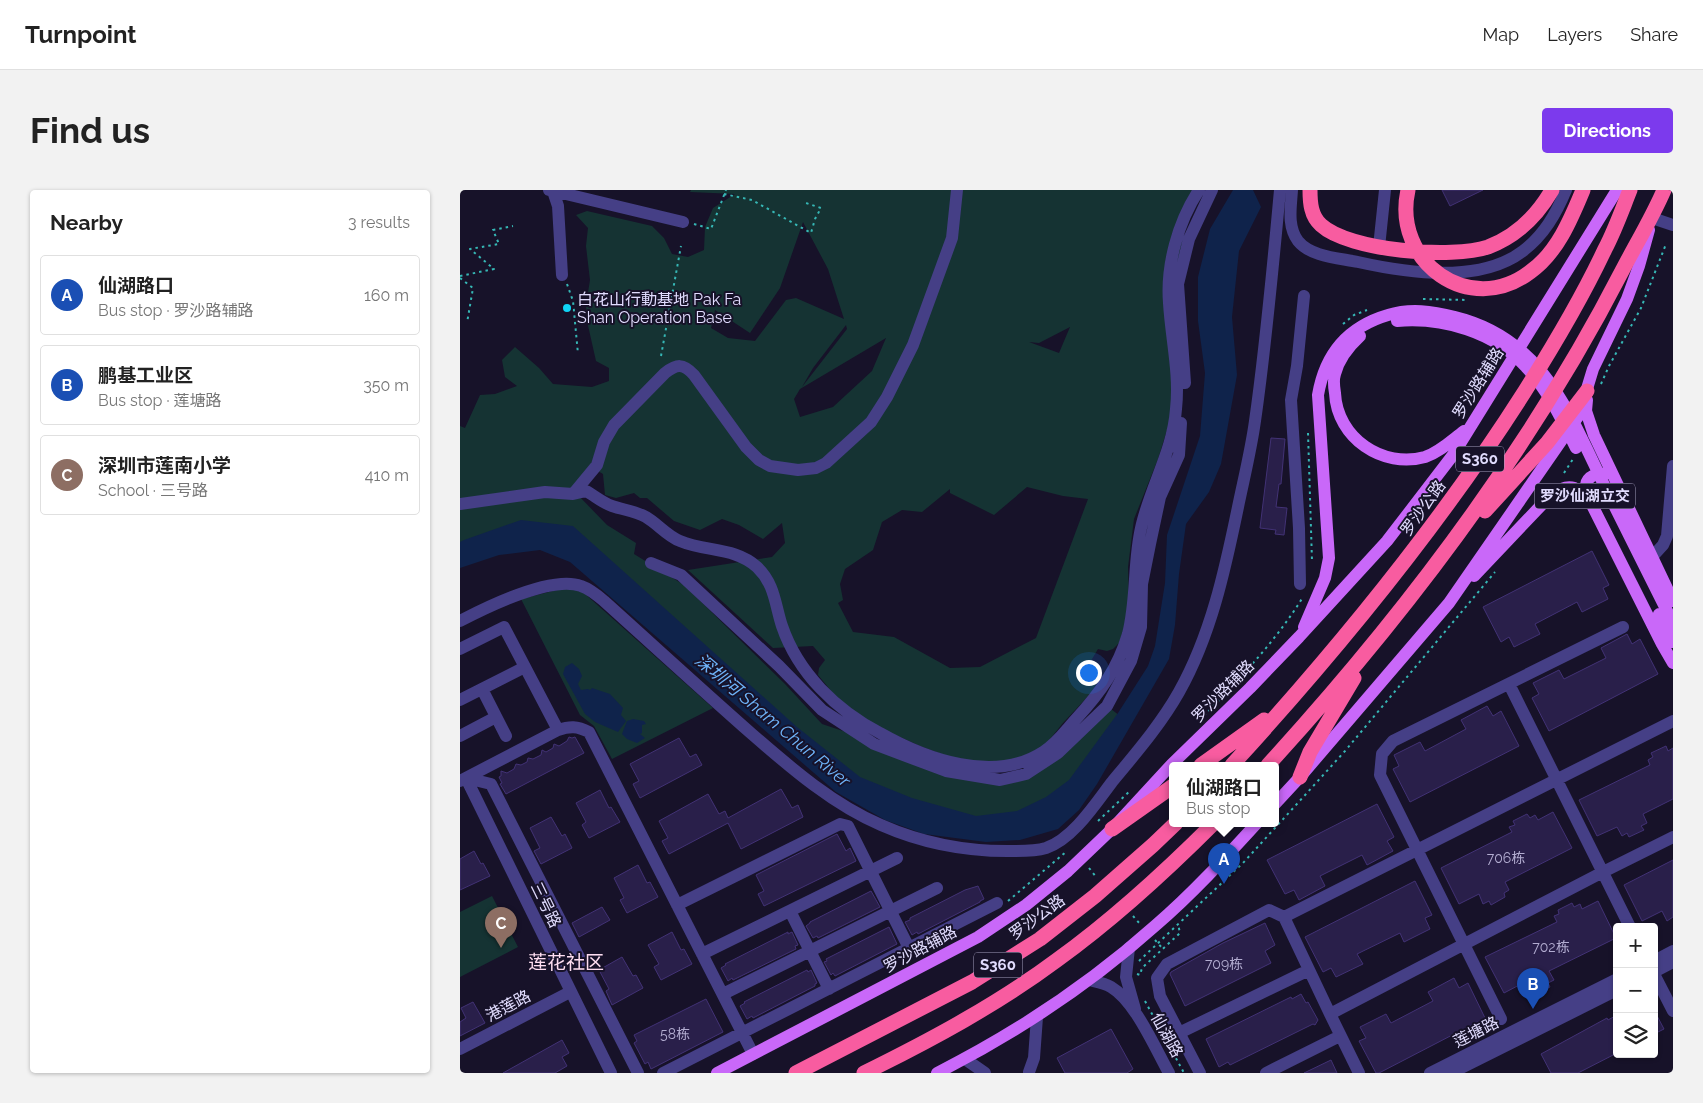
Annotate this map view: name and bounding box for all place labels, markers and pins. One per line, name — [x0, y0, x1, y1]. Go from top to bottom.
place label: 白花山行動基地 Pak Fa Shan Operation Base — [577, 290, 741, 327]
marker: 白花山行動基地 Pak Fa Shan Operation Base — [561, 302, 573, 314]
pin: A — [1208, 843, 1240, 884]
pin: C — [485, 907, 517, 948]
pin: B — [1517, 968, 1549, 1009]

